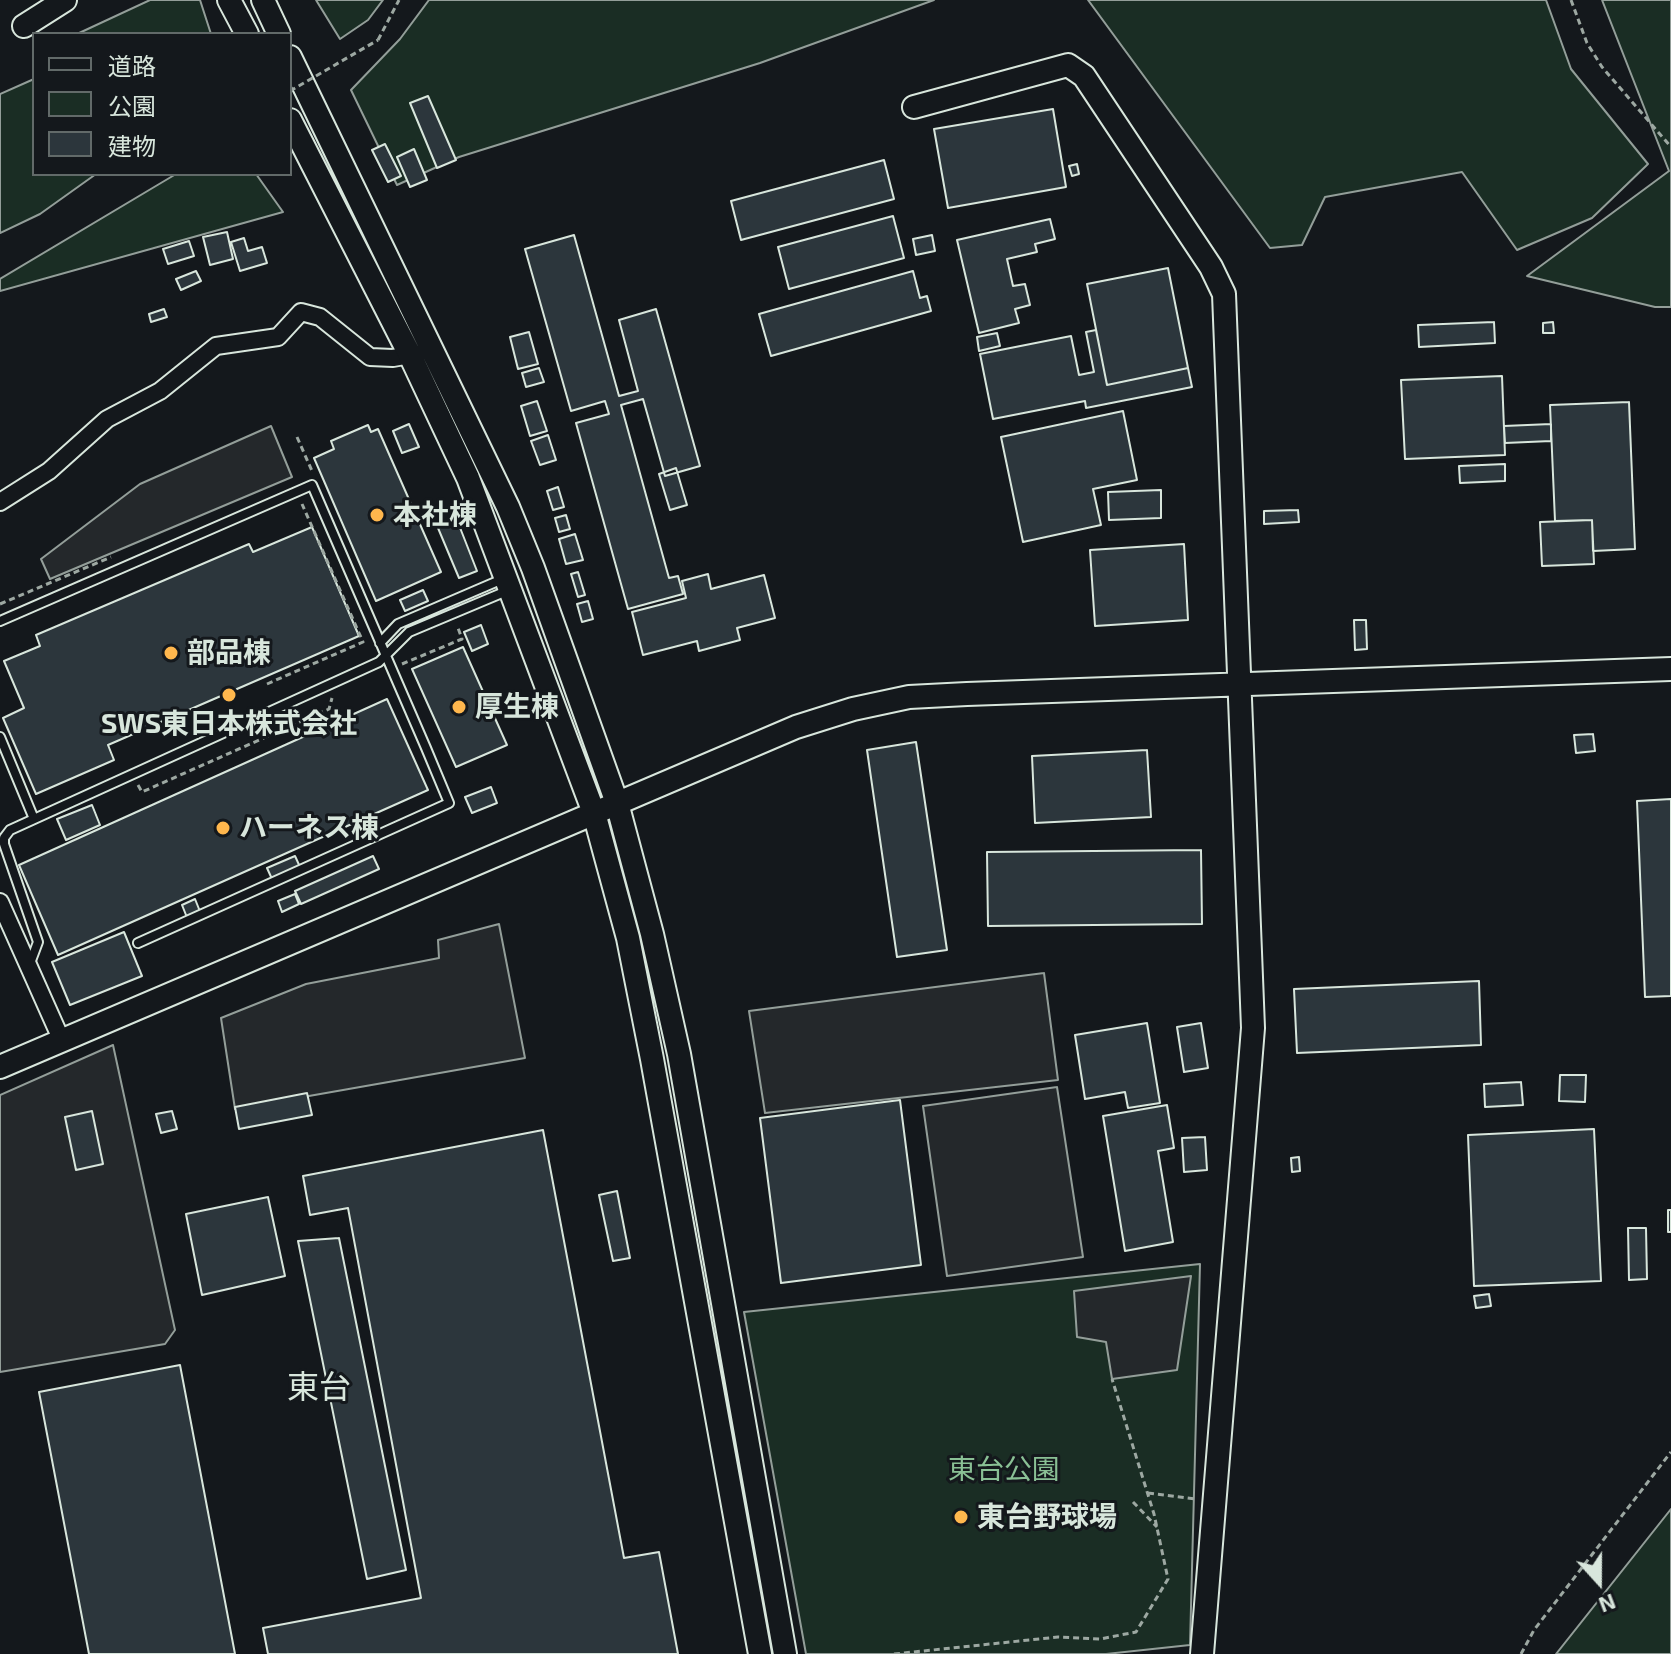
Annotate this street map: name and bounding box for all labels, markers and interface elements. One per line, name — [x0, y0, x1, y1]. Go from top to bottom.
legend — [32, 32, 292, 176]
text: 道路 — [108, 51, 156, 80]
text: 公園 — [108, 91, 156, 120]
text: 建物 — [108, 131, 156, 160]
place label: 本社棟 — [393, 498, 477, 532]
marker: 本社棟 — [368, 506, 386, 524]
place label: 部品棟 — [187, 636, 271, 670]
marker: 部品棟 — [162, 644, 180, 662]
marker: SWS東日本株式会社 — [220, 686, 238, 704]
place label: 厚生棟 — [475, 690, 559, 724]
marker: 厚生棟 — [450, 698, 468, 716]
place label: SWS東日本株式会社 — [101, 707, 357, 741]
place label: ハーネス棟 — [239, 811, 379, 845]
marker: ハーネス棟 — [214, 819, 232, 837]
district label: 東台 — [287, 1368, 351, 1406]
park label: 東台公園 — [948, 1453, 1060, 1487]
place label: 東台野球場 — [977, 1500, 1117, 1534]
marker: 東台野球場 — [952, 1508, 970, 1526]
north arrow — [1559, 1542, 1639, 1622]
text: N — [1596, 1589, 1620, 1619]

